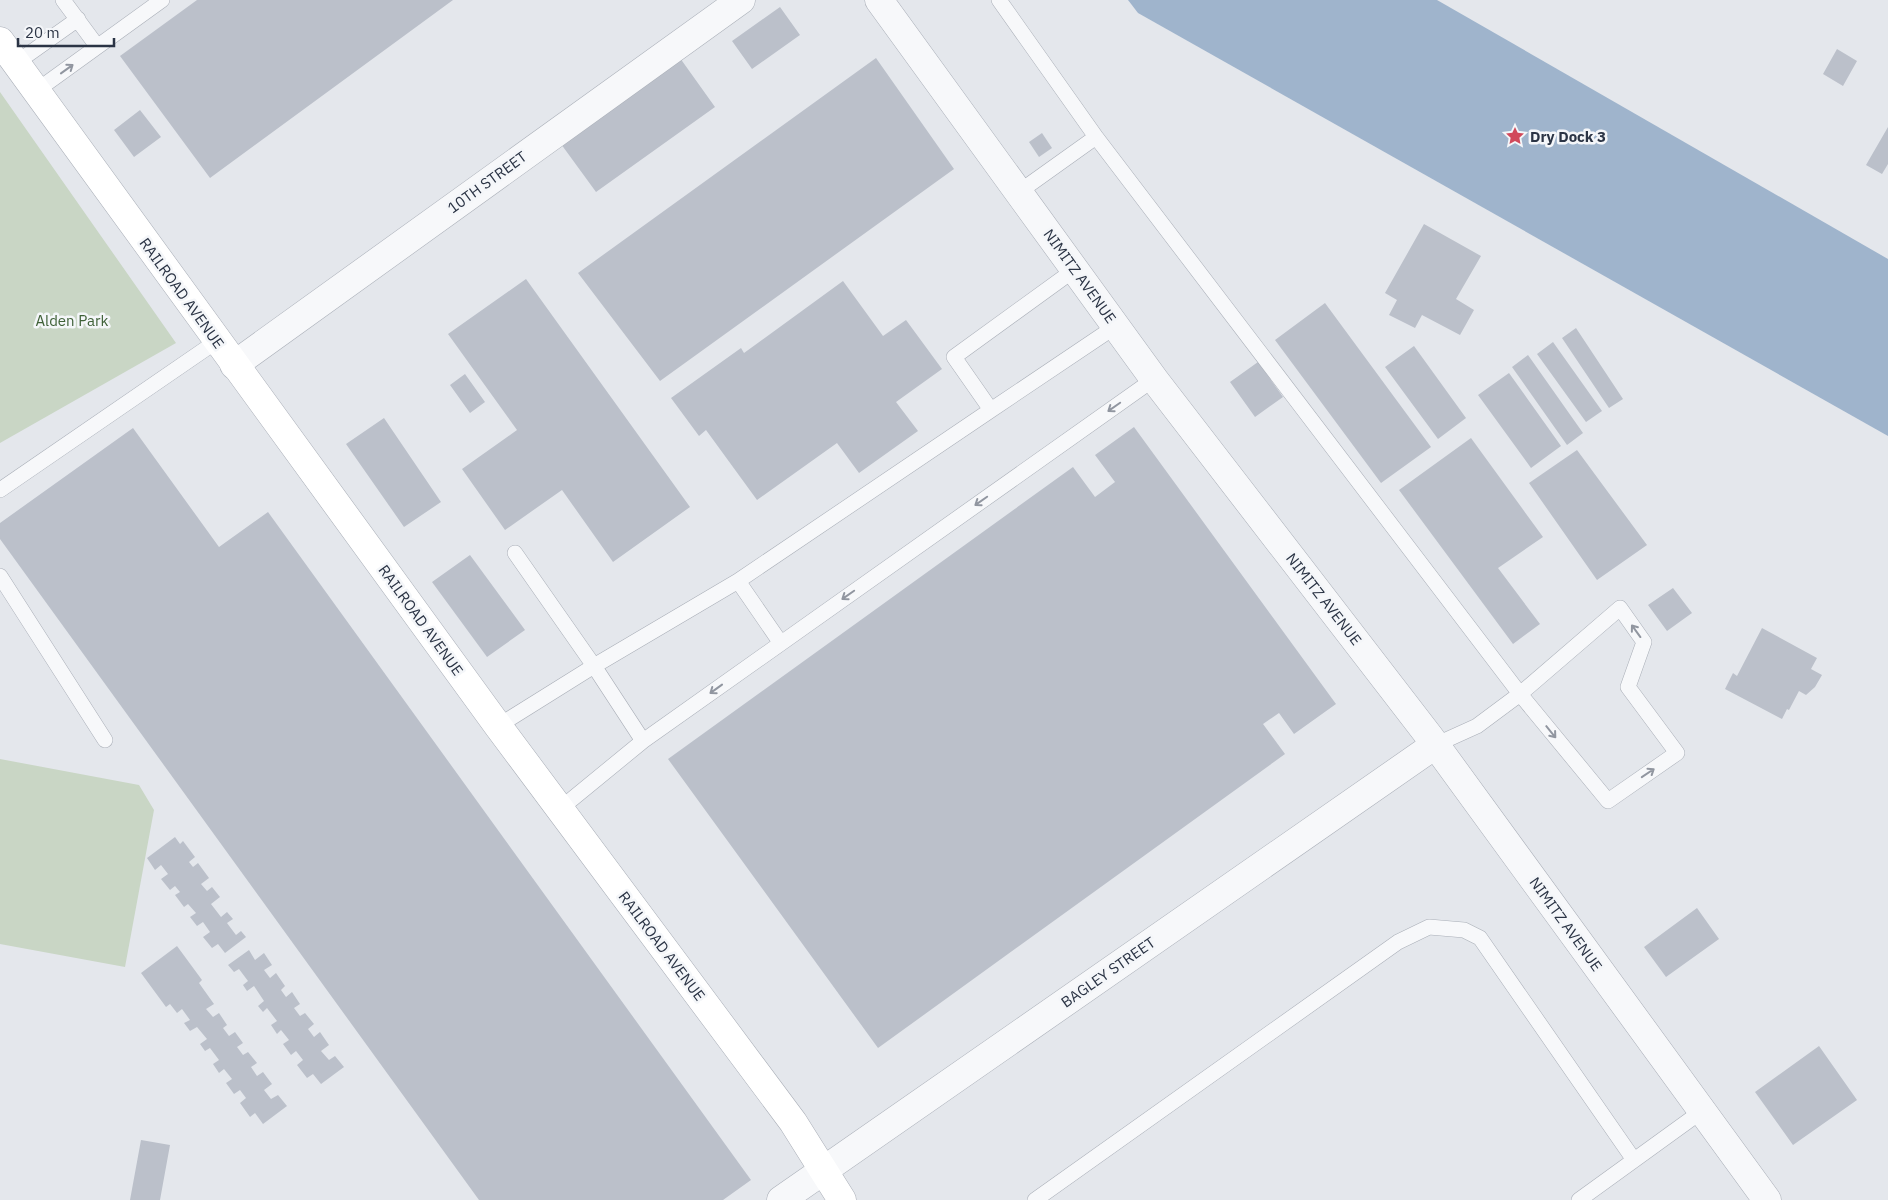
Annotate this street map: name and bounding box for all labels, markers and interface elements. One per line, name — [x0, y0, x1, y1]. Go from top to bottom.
scale bar — [18, 15, 114, 47]
text: 20 m — [25, 23, 60, 42]
one-way arrow — [59, 64, 73, 74]
place icon: Dry Dock 3 — [1504, 125, 1526, 147]
place label: Dry Dock 3 — [1530, 127, 1606, 146]
street label: 10TH STREET — [444, 147, 531, 217]
street label: NIMITZ AVENUE — [1039, 225, 1121, 327]
street label: RAILROAD AVENUE — [135, 234, 229, 352]
park label: Alden Park — [35, 311, 109, 330]
one-way arrow — [1108, 402, 1121, 413]
one-way arrow — [974, 496, 988, 506]
street label: NIMITZ AVENUE — [1282, 549, 1366, 649]
street label: RAILROAD AVENUE — [374, 561, 468, 679]
one-way arrow — [841, 590, 855, 600]
one-way arrow — [1631, 624, 1641, 638]
one-way arrow — [709, 684, 723, 694]
one-way arrow — [1546, 725, 1557, 738]
one-way arrow — [1641, 768, 1655, 778]
street label: NIMITZ AVENUE — [1525, 873, 1607, 975]
street label: RAILROAD AVENUE — [615, 887, 709, 1005]
street label: BAGLEY STREET — [1057, 932, 1159, 1012]

